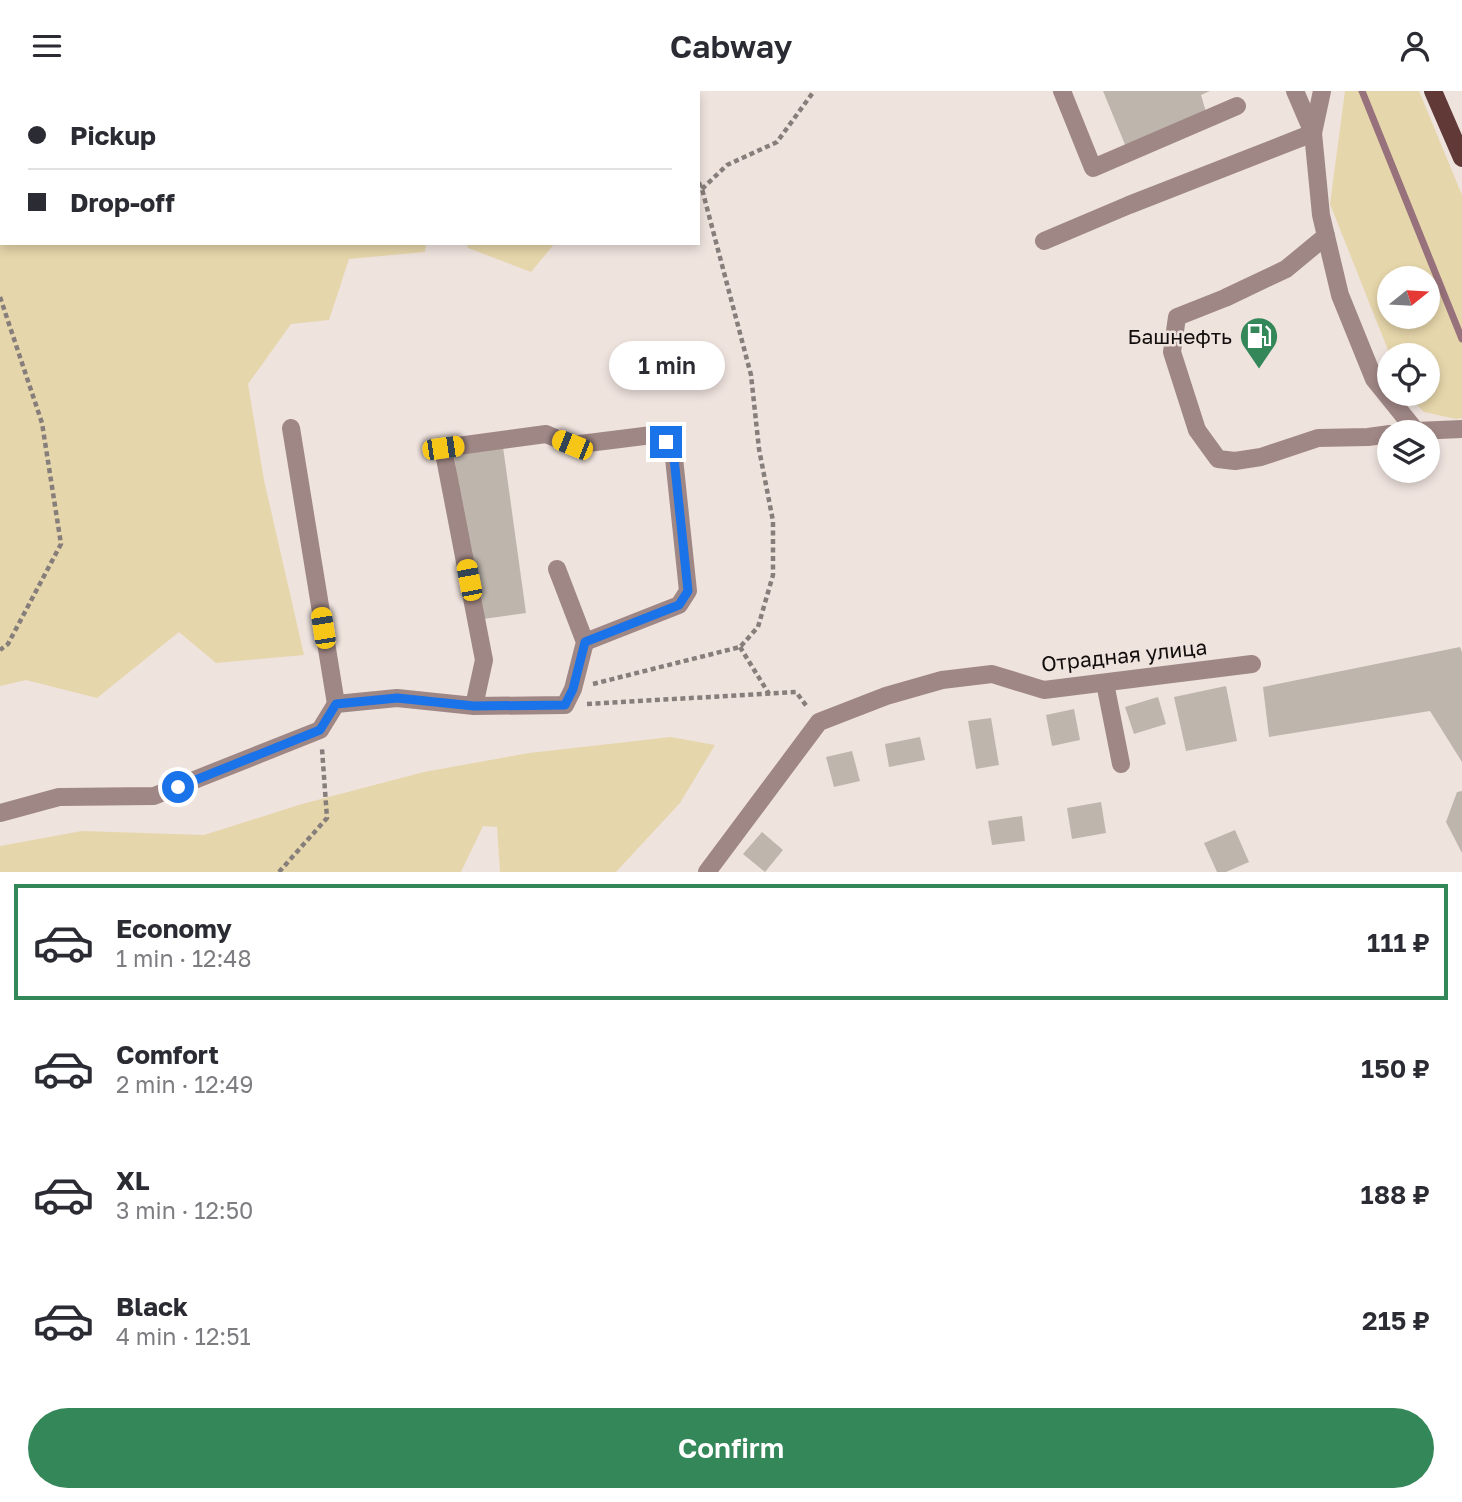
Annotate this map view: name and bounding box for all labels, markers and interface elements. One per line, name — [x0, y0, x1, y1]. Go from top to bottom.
icon: menu — [28, 27, 66, 65]
text: Cabway — [670, 27, 792, 65]
icon: person — [1396, 27, 1434, 65]
text: Pickup — [70, 120, 156, 151]
text: Drop-off — [70, 187, 175, 218]
north arrow — [1377, 266, 1440, 329]
map controls — [1377, 266, 1440, 483]
fuel station icon: Башнефть — [1238, 315, 1280, 370]
place label: Башнефть — [1128, 323, 1232, 349]
callout: 1 min — [608, 341, 724, 389]
button: locate — [1377, 343, 1440, 406]
text: 1 min — [638, 351, 696, 379]
button: layers — [1377, 420, 1440, 483]
route end — [650, 426, 682, 458]
car — [549, 427, 596, 463]
car — [421, 435, 466, 461]
car — [455, 557, 484, 603]
car — [310, 606, 337, 650]
street label: Отрадная улица — [1040, 633, 1208, 677]
route start — [162, 771, 194, 803]
icon: car — [32, 911, 95, 974]
text: Economy — [116, 913, 232, 944]
text: 111 ₽ — [1367, 927, 1430, 958]
text: 1 min · 12:48 — [116, 944, 251, 972]
icon: car — [32, 1037, 95, 1100]
text: Comfort — [116, 1039, 219, 1070]
text: 150 ₽ — [1361, 1053, 1430, 1084]
text: 2 min · 12:49 — [116, 1070, 254, 1098]
icon: car — [32, 1163, 95, 1226]
text: XL — [116, 1165, 150, 1196]
text: 188 ₽ — [1361, 1179, 1430, 1210]
text: 3 min · 12:50 — [116, 1196, 253, 1224]
icon: car — [32, 1289, 95, 1352]
text: Black — [116, 1291, 188, 1322]
text: 215 ₽ — [1362, 1305, 1430, 1336]
text: 4 min · 12:51 — [116, 1322, 251, 1350]
button: Confirm — [28, 1408, 1434, 1488]

